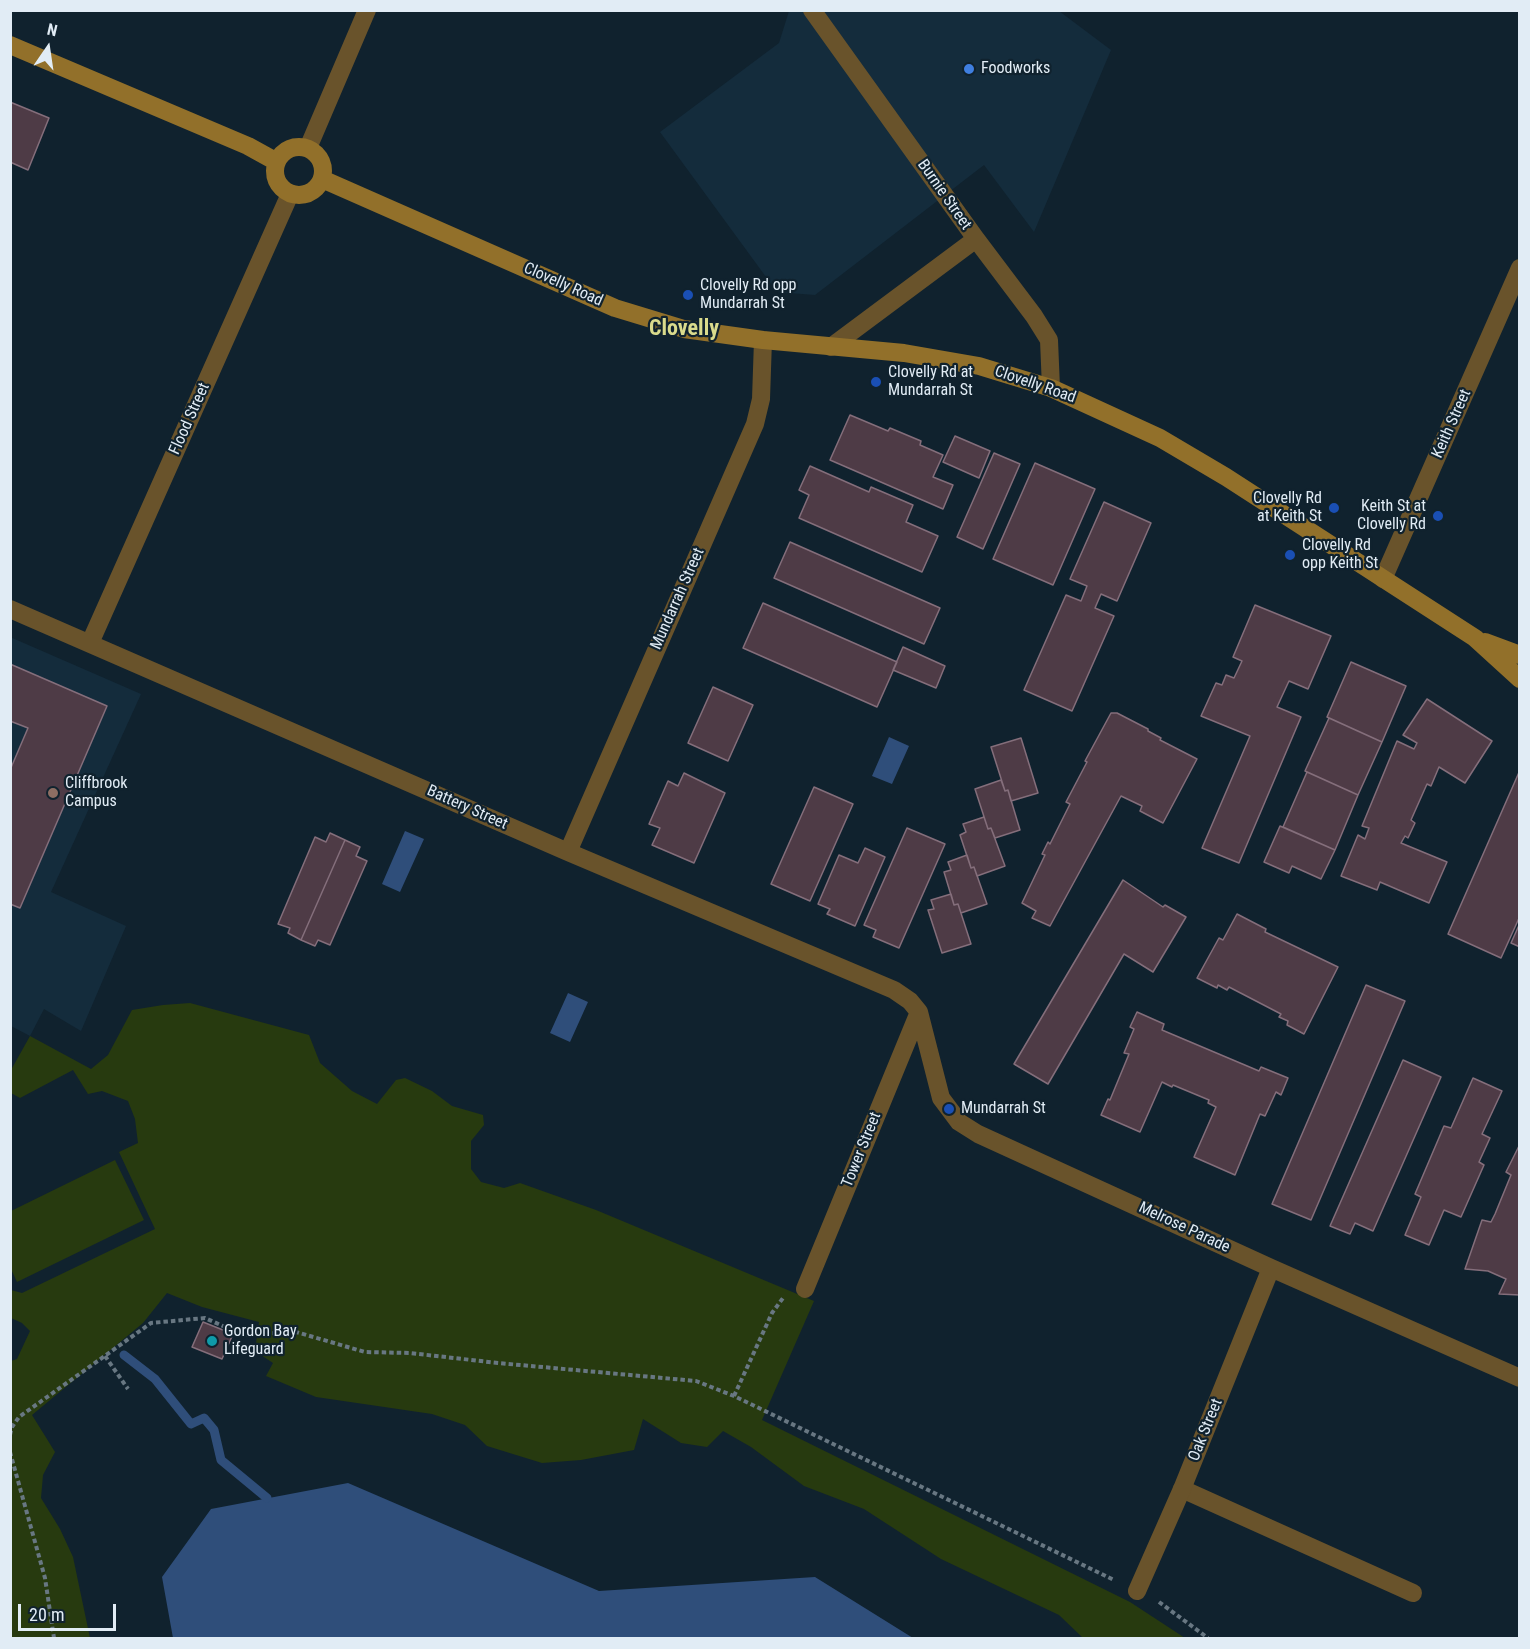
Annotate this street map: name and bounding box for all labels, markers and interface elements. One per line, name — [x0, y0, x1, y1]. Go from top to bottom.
north arrow — [18, 18, 78, 78]
text: N — [45, 20, 59, 40]
place label: Foodworks — [981, 59, 1050, 79]
marker: Foodworks — [962, 62, 976, 76]
street label: Burnie Street — [913, 156, 975, 234]
street label: Clovelly Road — [520, 259, 606, 311]
place label: Clovelly Rd opp Mundarrah St — [700, 276, 796, 314]
marker: Clovelly Rd opp Mundarrah St — [681, 288, 695, 302]
district label: Clovelly — [649, 316, 719, 342]
street label: Clovelly Road — [992, 362, 1078, 408]
place label: Clovelly Rd at Mundarrah St — [888, 363, 973, 401]
marker: Clovelly Rd at Mundarrah St — [869, 375, 883, 389]
street label: Flood Street — [166, 380, 214, 458]
street label: Keith Street — [1428, 387, 1476, 461]
place label: Clovelly Rd at Keith St — [1253, 489, 1322, 527]
place label: Keith St at Clovelly Rd — [1357, 497, 1426, 535]
marker: Clovelly Rd at Keith St — [1327, 501, 1341, 515]
marker: Keith St at Clovelly Rd — [1431, 509, 1445, 523]
place label: Clovelly Rd opp Keith St — [1302, 536, 1378, 574]
street label: Mundarrah Street — [647, 545, 709, 653]
marker: Clovelly Rd opp Keith St — [1283, 548, 1297, 562]
place label: Cliffbrook Campus — [65, 774, 127, 812]
street label: Battery Street — [424, 782, 510, 834]
marker: Cliffbrook Campus — [46, 786, 60, 800]
place label: Mundarrah St — [961, 1099, 1046, 1119]
marker: Mundarrah St — [942, 1102, 956, 1116]
street label: Tower Street — [838, 1110, 886, 1190]
street label: Melrose Parade — [1135, 1198, 1233, 1258]
place label: Gordon Bay Lifeguard — [224, 1322, 297, 1360]
marker: Gordon Bay Lifeguard — [205, 1334, 219, 1348]
street label: Oak Street — [1185, 1396, 1227, 1464]
scale bar — [21, 1592, 118, 1630]
text: 20 m — [29, 1604, 64, 1625]

